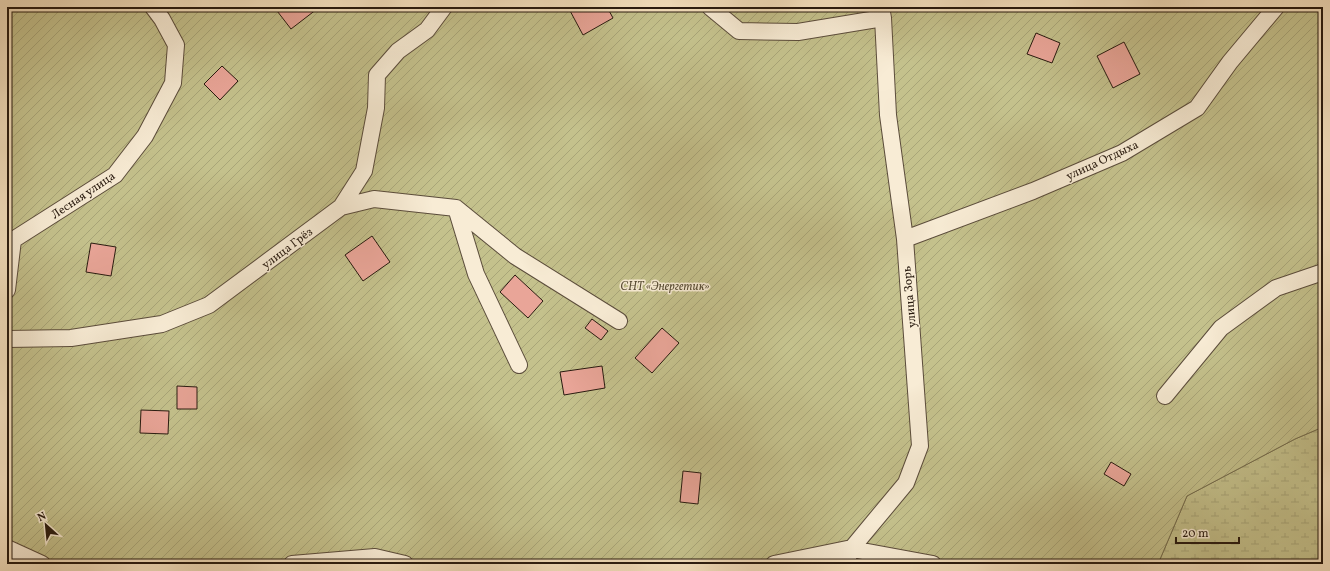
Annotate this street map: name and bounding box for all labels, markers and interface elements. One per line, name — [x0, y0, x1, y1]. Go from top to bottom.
street label: улица Отдыха — [1064, 137, 1141, 185]
street label: Лесная улица — [48, 168, 119, 223]
street label: улица Грёз — [259, 224, 316, 273]
street label: улица Зорь — [899, 265, 921, 328]
park label: СНТ «Энергетик» — [620, 279, 710, 295]
north arrow — [26, 505, 66, 545]
text: N — [35, 509, 49, 526]
scale bar — [1176, 519, 1239, 545]
text: 20 m — [1182, 526, 1209, 542]

